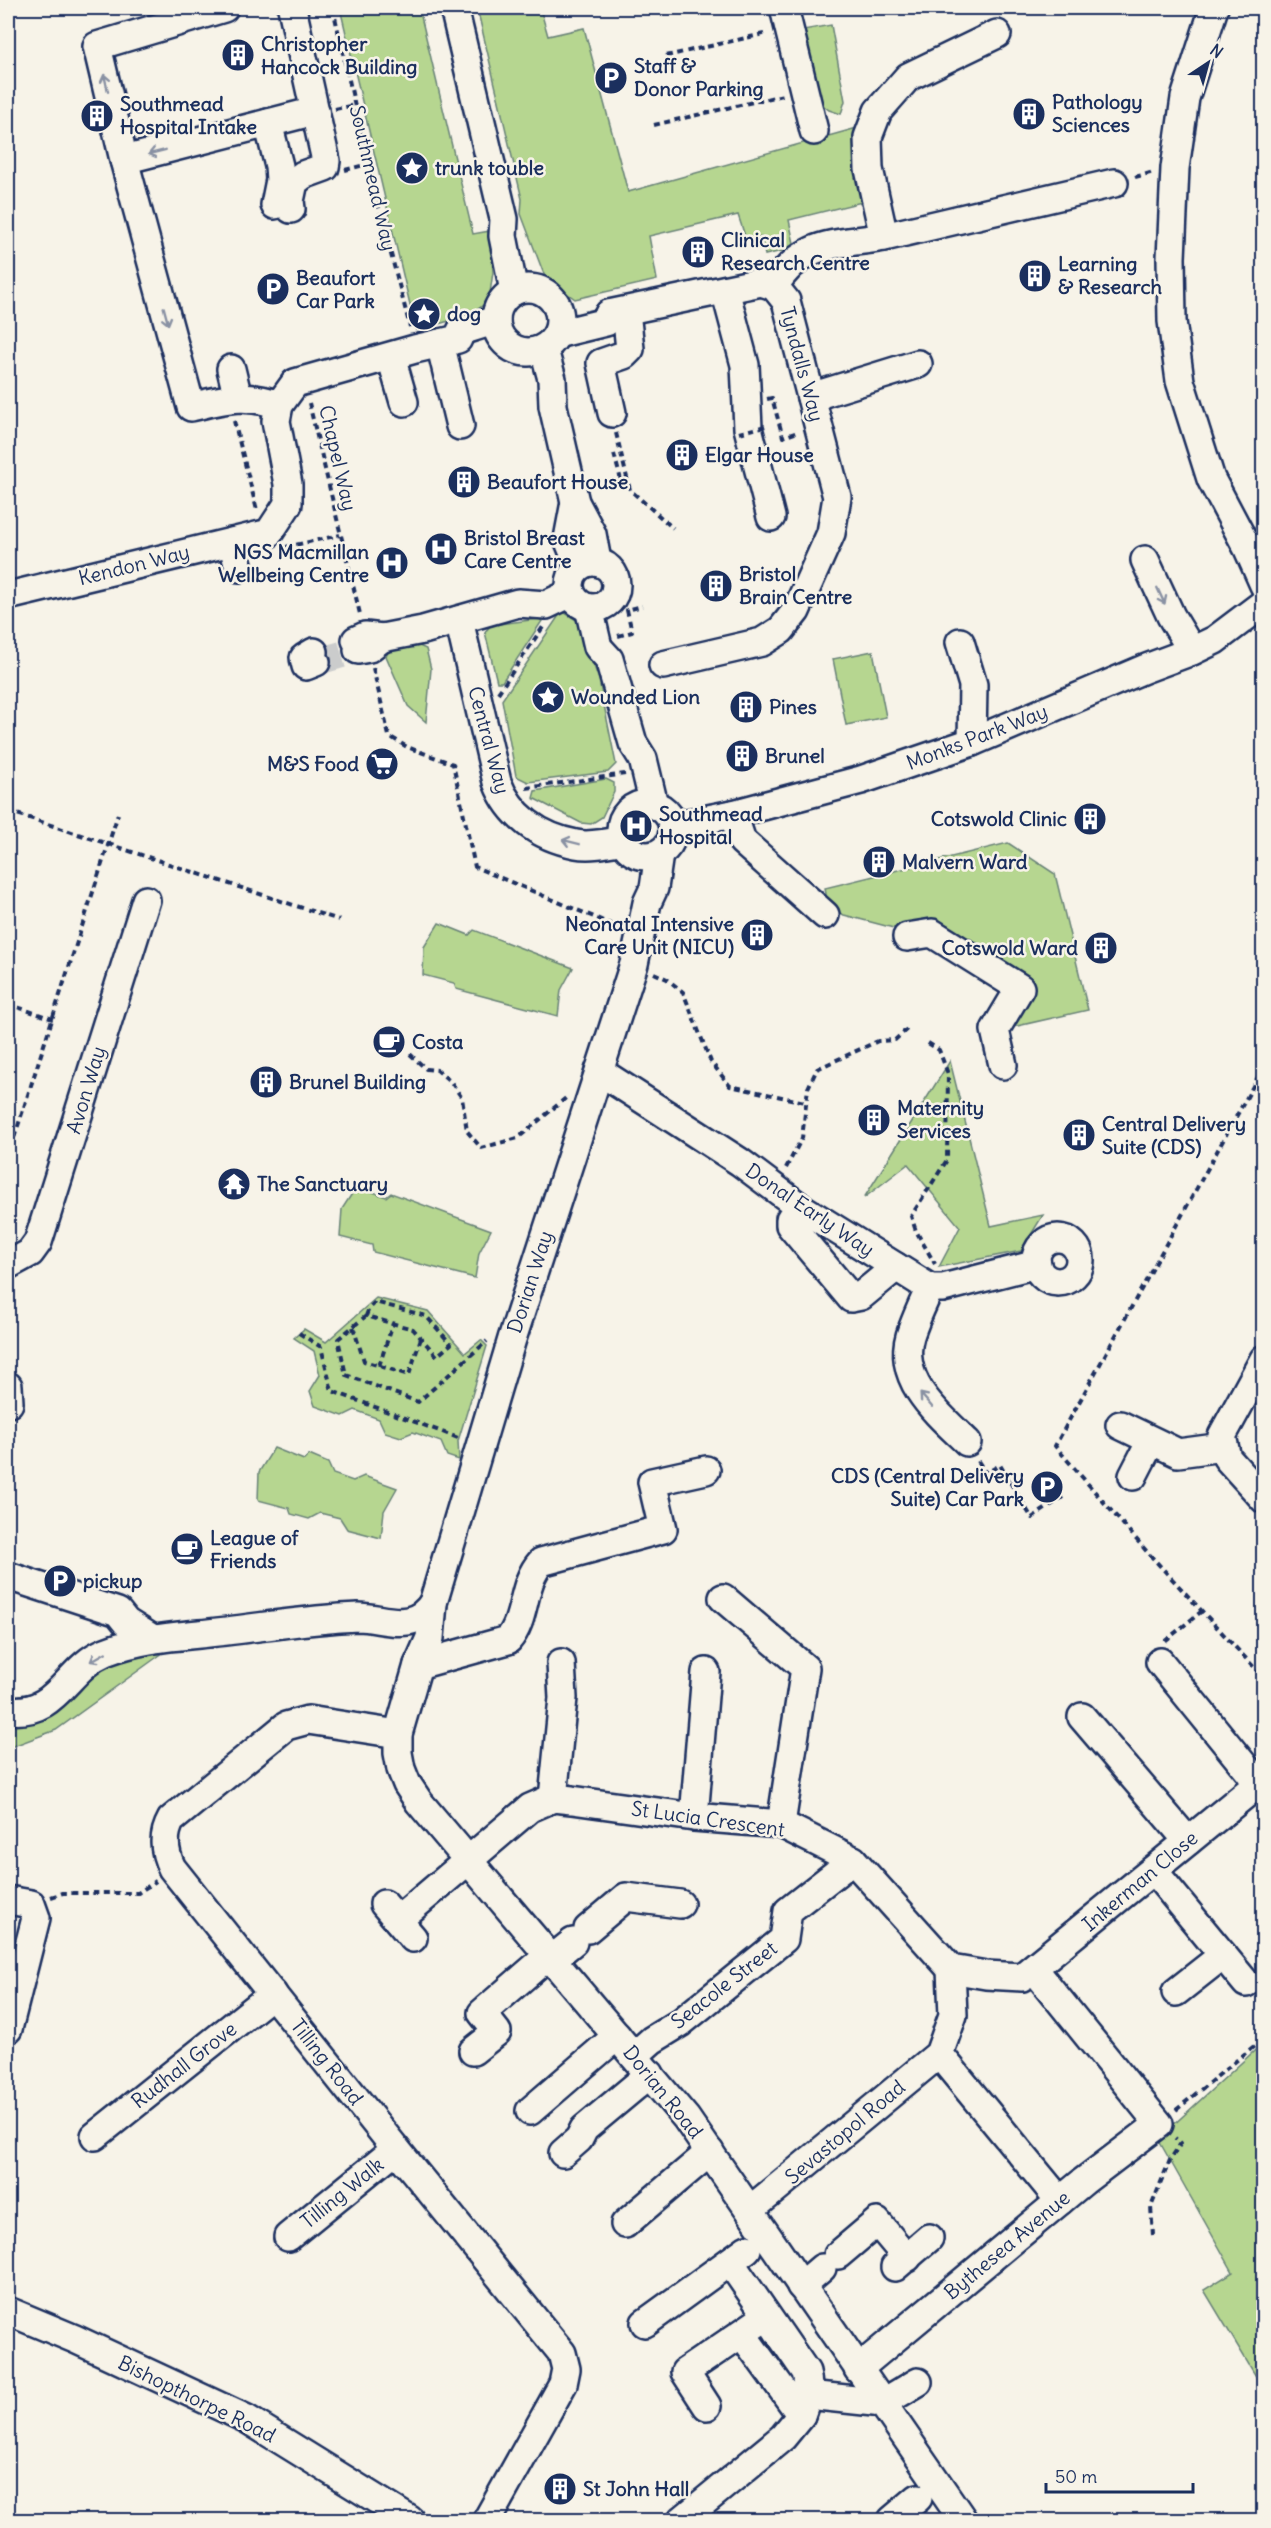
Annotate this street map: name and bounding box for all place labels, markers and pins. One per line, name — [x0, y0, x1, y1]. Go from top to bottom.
place label: Christopher Hancock Building — [261, 31, 417, 79]
building icon: Christopher Hancock Building — [220, 37, 256, 73]
place label: Staff & Donor Parking — [634, 53, 764, 101]
parking icon: Staff & Donor Parking — [593, 60, 629, 96]
place label: Pathology Sciences — [1052, 89, 1143, 137]
place label: Southmead Hospital Intake — [120, 91, 257, 139]
building icon: Pathology Sciences — [1011, 96, 1047, 132]
building icon: Southmead Hospital Intake — [79, 98, 115, 134]
place icon: trunk touble — [394, 150, 430, 186]
place label: trunk touble — [435, 155, 544, 180]
place label: Clinical Research Centre — [721, 227, 870, 275]
building icon: Clinical Research Centre — [680, 234, 716, 270]
place label: Learning & Research — [1058, 251, 1163, 299]
building icon: Learning & Research — [1017, 258, 1053, 294]
place label: Beaufort Car Park — [296, 265, 376, 313]
parking icon: Beaufort Car Park — [255, 271, 291, 307]
place icon: dog — [406, 296, 442, 332]
place label: dog — [447, 301, 481, 326]
building icon: Elgar House — [664, 437, 700, 473]
place label: Elgar House — [705, 442, 814, 467]
building icon: Beaufort House — [446, 464, 482, 500]
place label: Beaufort House — [487, 469, 628, 494]
place label: Bristol Breast Care Centre — [464, 525, 585, 573]
hospital icon: Bristol Breast Care Centre — [423, 531, 459, 567]
place label: NGS Macmillan Wellbeing Centre — [218, 539, 369, 587]
hospital icon: NGS Macmillan Wellbeing Centre — [374, 545, 410, 581]
place label: Bristol Brain Centre — [739, 561, 852, 609]
building icon: Bristol Brain Centre — [698, 568, 734, 604]
place icon: Wounded Lion — [530, 679, 566, 715]
place label: Wounded Lion — [571, 684, 701, 709]
building icon: Pines — [728, 689, 764, 725]
place label: Pines — [769, 694, 817, 719]
building icon: Brunel — [724, 738, 760, 774]
place label: Brunel — [765, 743, 825, 768]
supermarket icon: M&S Food — [364, 746, 400, 782]
place label: M&S Food — [267, 751, 359, 776]
place label: Southmead Hospital — [659, 801, 763, 849]
building icon: Cotswold Clinic — [1072, 801, 1108, 837]
place label: Cotswold Clinic — [931, 806, 1067, 831]
hospital icon: Southmead Hospital — [618, 808, 654, 844]
building icon: Malvern Ward — [861, 844, 897, 880]
place label: Malvern Ward — [902, 849, 1028, 874]
place label: Neonatal Intensive Care Unit (NICU) — [565, 911, 734, 959]
building icon: Neonatal Intensive Care Unit (NICU) — [739, 917, 775, 953]
building icon: Cotswold Ward — [1083, 930, 1119, 966]
place label: Cotswold Ward — [942, 935, 1078, 960]
cafe icon: Costa — [371, 1024, 407, 1060]
place label: Costa — [412, 1029, 464, 1054]
building icon: Brunel Building — [248, 1064, 284, 1100]
place label: Brunel Building — [289, 1069, 426, 1094]
place label: Maternity Services — [897, 1095, 984, 1143]
building icon: Maternity Services — [856, 1102, 892, 1138]
place label: Central Delivery Suite (CDS) — [1102, 1111, 1246, 1159]
building icon: Central Delivery Suite (CDS) — [1061, 1117, 1097, 1153]
temple icon: The Sanctuary — [216, 1166, 252, 1202]
place label: The Sanctuary — [257, 1171, 388, 1196]
place label: CDS (Central Delivery Suite) Car Park — [831, 1463, 1024, 1511]
parking icon: CDS (Central Delivery Suite) Car Park — [1029, 1469, 1065, 1505]
place label: League of Friends — [210, 1525, 300, 1573]
cafe icon: League of Friends — [169, 1531, 205, 1567]
parking icon: pickup — [42, 1563, 78, 1599]
place label: pickup — [83, 1568, 142, 1593]
building icon: St John Hall — [542, 2471, 578, 2507]
place label: St John Hall — [583, 2476, 689, 2501]

